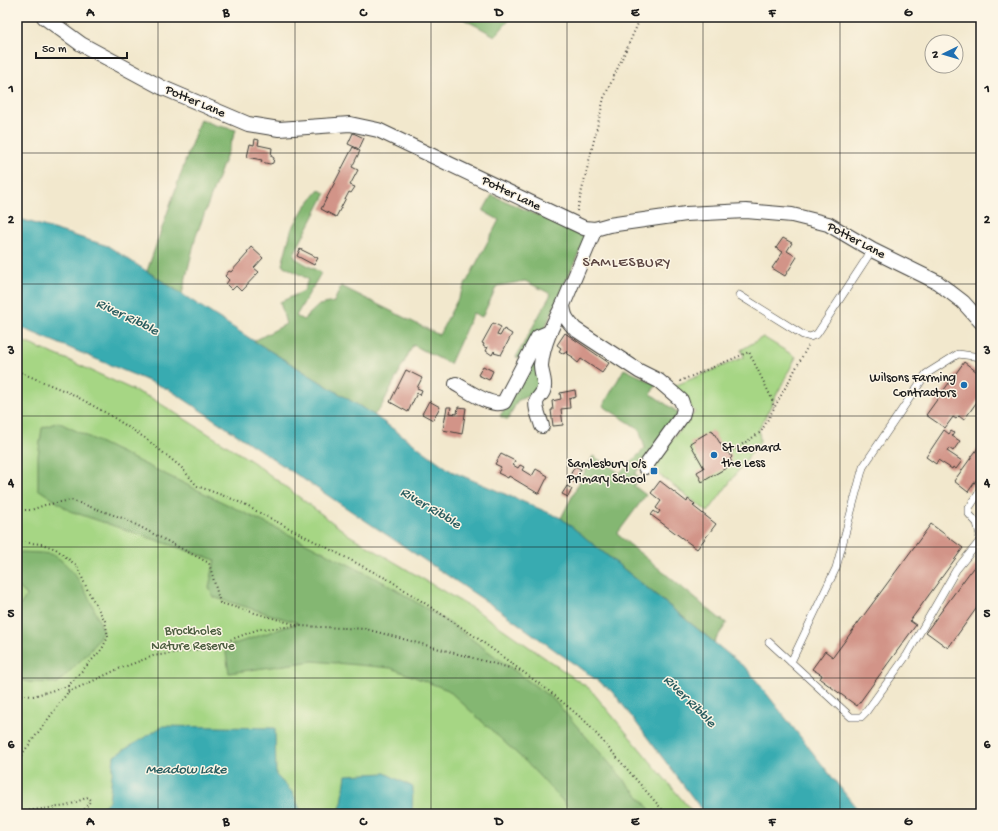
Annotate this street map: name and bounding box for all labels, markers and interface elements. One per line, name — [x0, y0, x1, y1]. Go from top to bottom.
text: A — [85, 6, 95, 21]
text: B — [222, 6, 231, 21]
text: C — [358, 6, 368, 21]
text: D — [494, 6, 504, 21]
text: E — [631, 6, 640, 21]
text: F — [768, 6, 777, 21]
text: G — [904, 6, 913, 21]
scale bar — [36, 34, 127, 60]
north arrow — [924, 34, 964, 74]
text: 50 m — [42, 43, 67, 57]
text: N — [930, 51, 942, 59]
text: 1 — [7, 82, 14, 97]
street label: Potter Lane — [162, 82, 228, 121]
text: 1 — [983, 82, 990, 97]
street label: Potter Lane — [478, 173, 543, 215]
text: 2 — [8, 213, 15, 228]
text: 2 — [984, 213, 991, 228]
street label: Potter Lane — [823, 219, 888, 263]
district label: SAMLESBURY — [582, 254, 672, 272]
water label: River Ribble — [93, 296, 162, 341]
text: 3 — [7, 344, 15, 359]
text: 3 — [983, 344, 991, 359]
place label: Wilsons Farming Contractors — [870, 371, 957, 401]
marker: Wilsons Farming Contractors — [959, 380, 969, 390]
place label: St Leonard the Less — [721, 441, 782, 471]
marker: St Leonard the Less — [709, 450, 719, 460]
place label: Samlesbury o/s Primary School — [566, 457, 647, 487]
marker: Samlesbury o/s Primary School — [649, 466, 659, 476]
text: 4 — [7, 476, 15, 491]
text: 4 — [983, 476, 991, 491]
water label: River Ribble — [397, 484, 464, 534]
text: 5 — [8, 607, 15, 622]
text: 5 — [984, 607, 991, 622]
park label: Brockholes Nature Reserve — [151, 624, 235, 654]
water label: River Ribble — [659, 672, 719, 732]
text: 6 — [8, 738, 15, 753]
text: 6 — [984, 738, 991, 753]
water label: Meadow Lake — [146, 762, 227, 779]
text: A — [85, 815, 95, 830]
text: B — [222, 815, 231, 830]
text: C — [358, 815, 368, 830]
text: D — [494, 815, 504, 830]
text: E — [631, 815, 640, 830]
text: F — [768, 815, 777, 830]
text: G — [904, 815, 913, 830]

